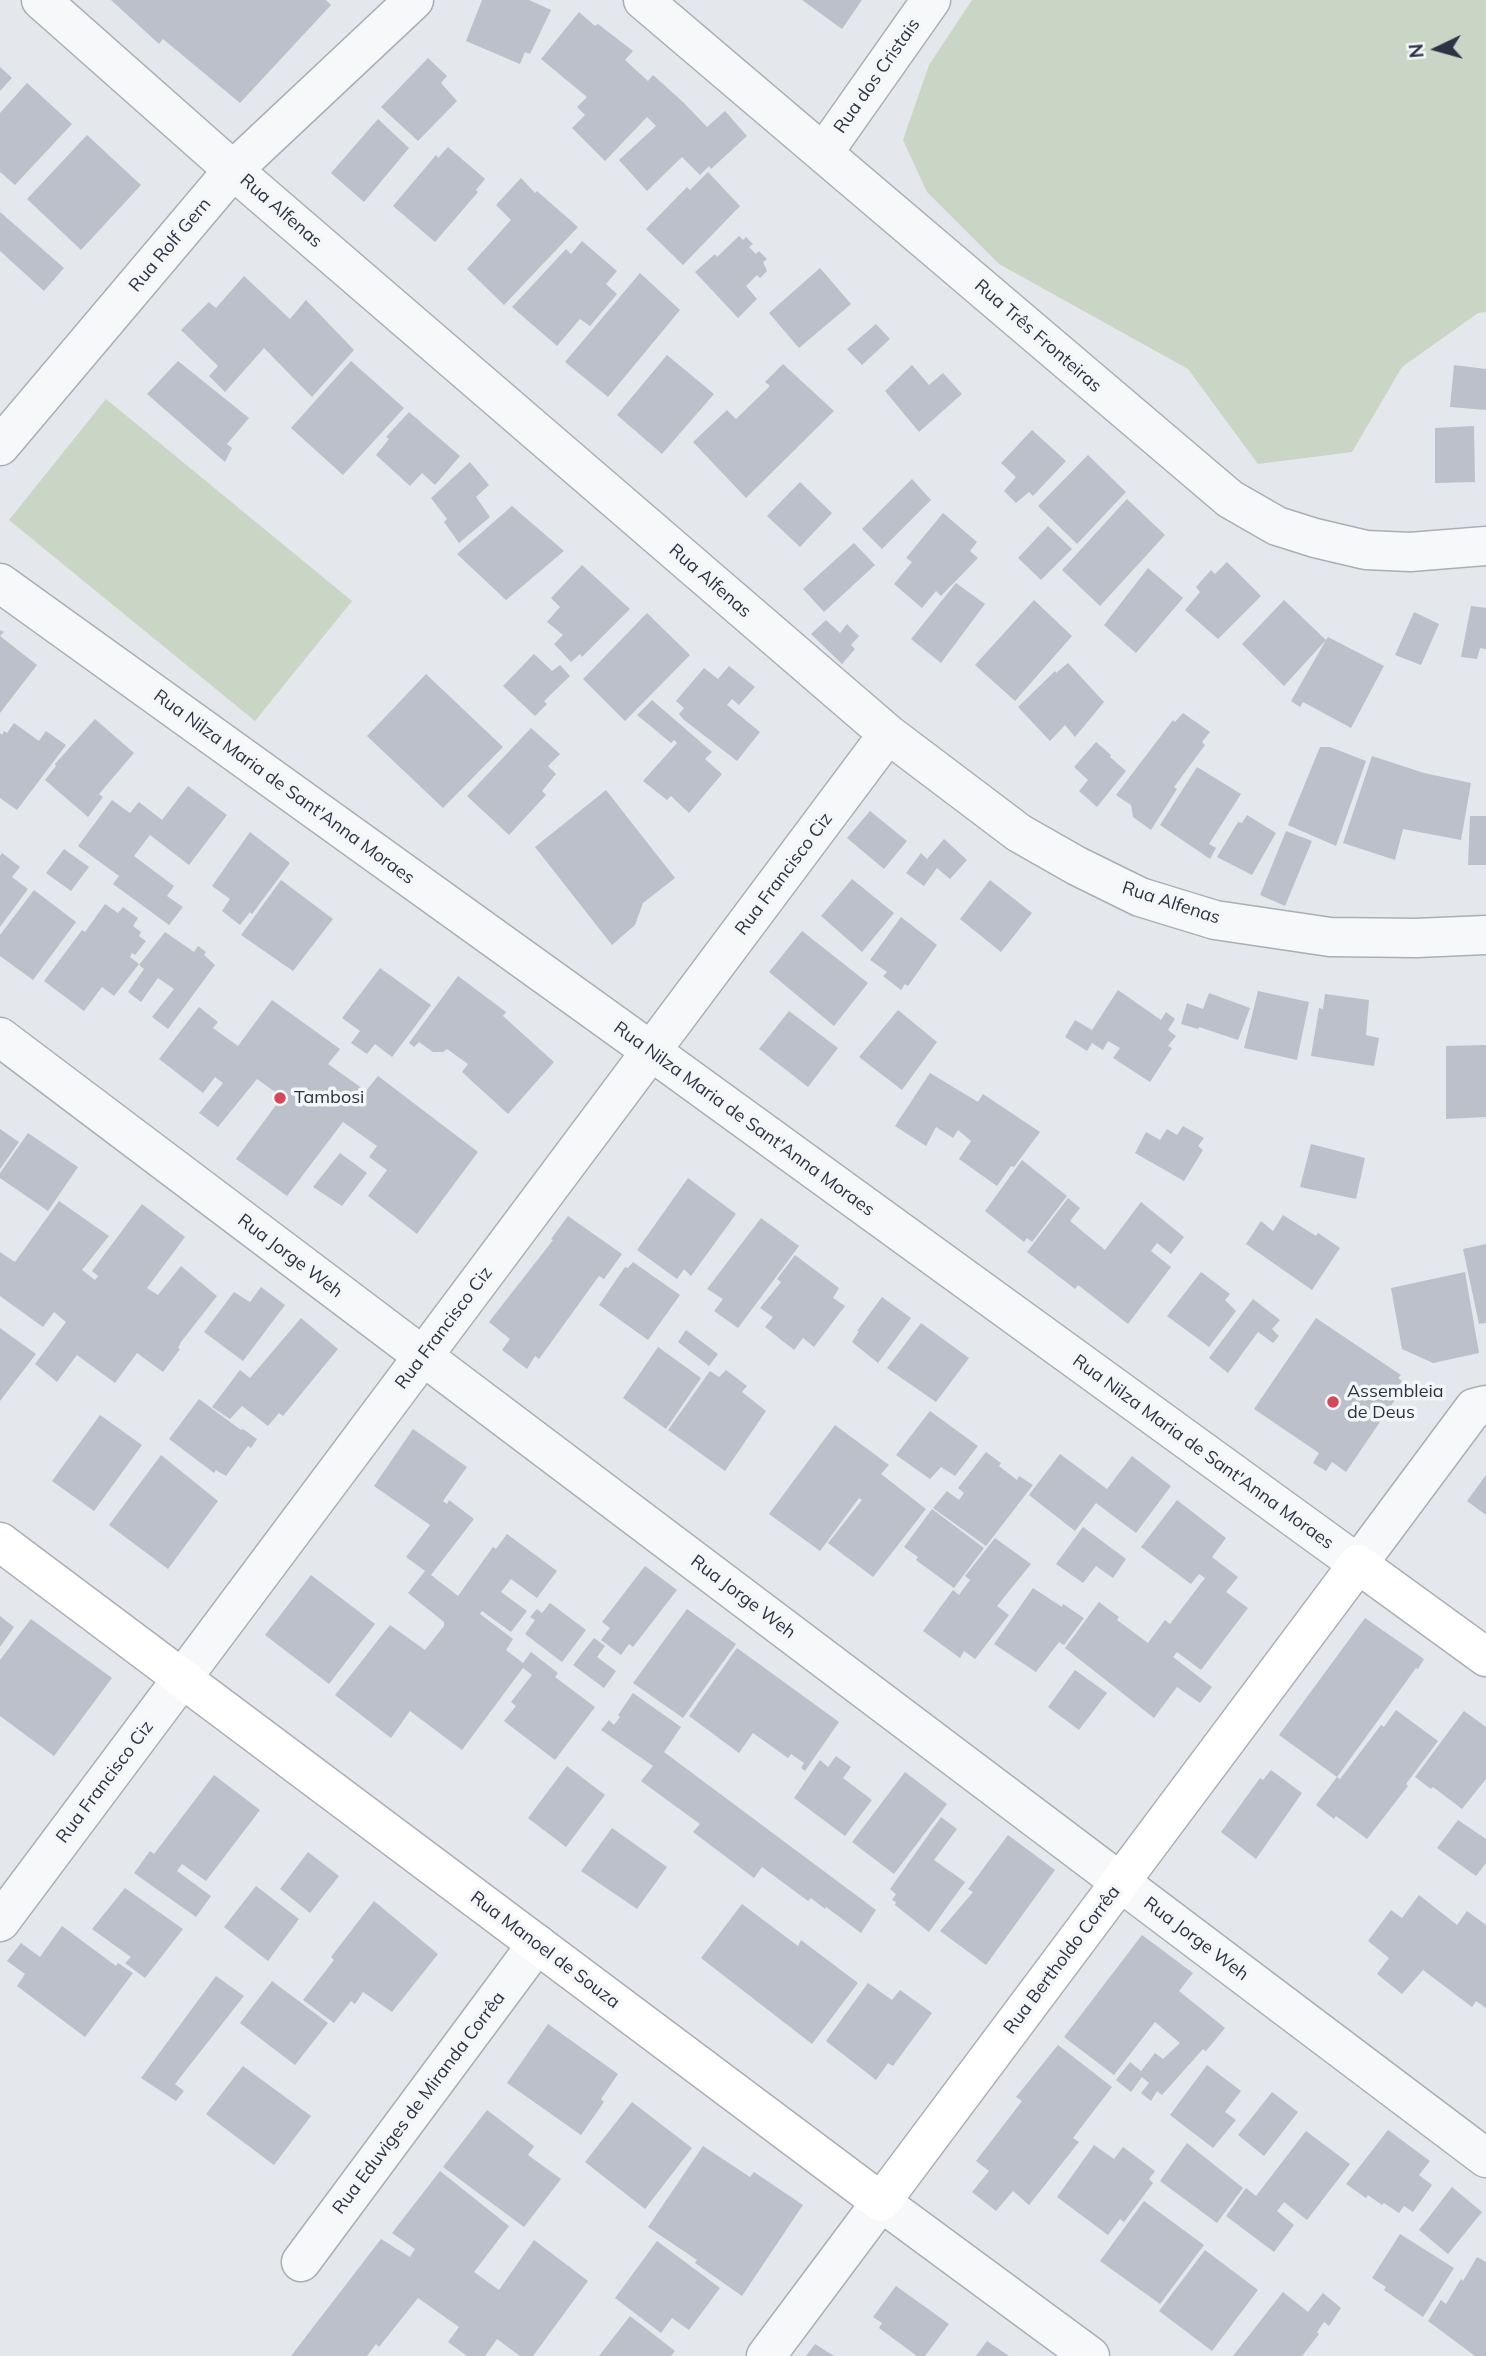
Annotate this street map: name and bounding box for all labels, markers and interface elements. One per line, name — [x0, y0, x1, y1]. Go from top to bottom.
street label: Rua dos Cristais — [829, 14, 925, 138]
north arrow — [1402, 14, 1472, 84]
text: N — [1404, 43, 1429, 59]
street label: Rua Alfenas — [236, 169, 326, 253]
street label: Rua Rolf Gern — [124, 194, 216, 296]
street label: Rua Três Fronteiras — [970, 275, 1106, 397]
street label: Rua Alfenas — [665, 539, 755, 623]
street label: Rua Nilza Maria de Sant'Anna Moraes — [149, 685, 419, 889]
street label: Rua Francisco Ciz — [731, 808, 837, 940]
street label: Rua Alfenas — [1119, 877, 1223, 929]
street label: Rua Nilza Maria de Sant'Anna Moraes — [609, 1017, 879, 1221]
place label: Tambosi — [294, 1087, 364, 1109]
marker: Tambosi — [272, 1090, 288, 1106]
street label: Rua Jorge Weh — [233, 1210, 347, 1302]
street label: Rua Francisco Ciz — [391, 1262, 497, 1394]
street label: Rua Nilza Maria de Sant'Anna Moraes — [1068, 1350, 1338, 1554]
place label: Assembleia de Deus — [1347, 1381, 1444, 1424]
marker: Assembleia de Deus — [1325, 1394, 1341, 1410]
street label: Rua Jorge Weh — [686, 1551, 800, 1643]
street label: Rua Francisco Ciz — [52, 1716, 158, 1848]
street label: Rua Bertholdo Corrêa — [999, 1882, 1125, 2038]
street label: Rua Manoel de Souza — [466, 1887, 624, 2013]
street label: Rua Jorge Weh — [1139, 1893, 1253, 1985]
street label: Rua Eduviges de Miranda Corrêa — [328, 1988, 510, 2218]

